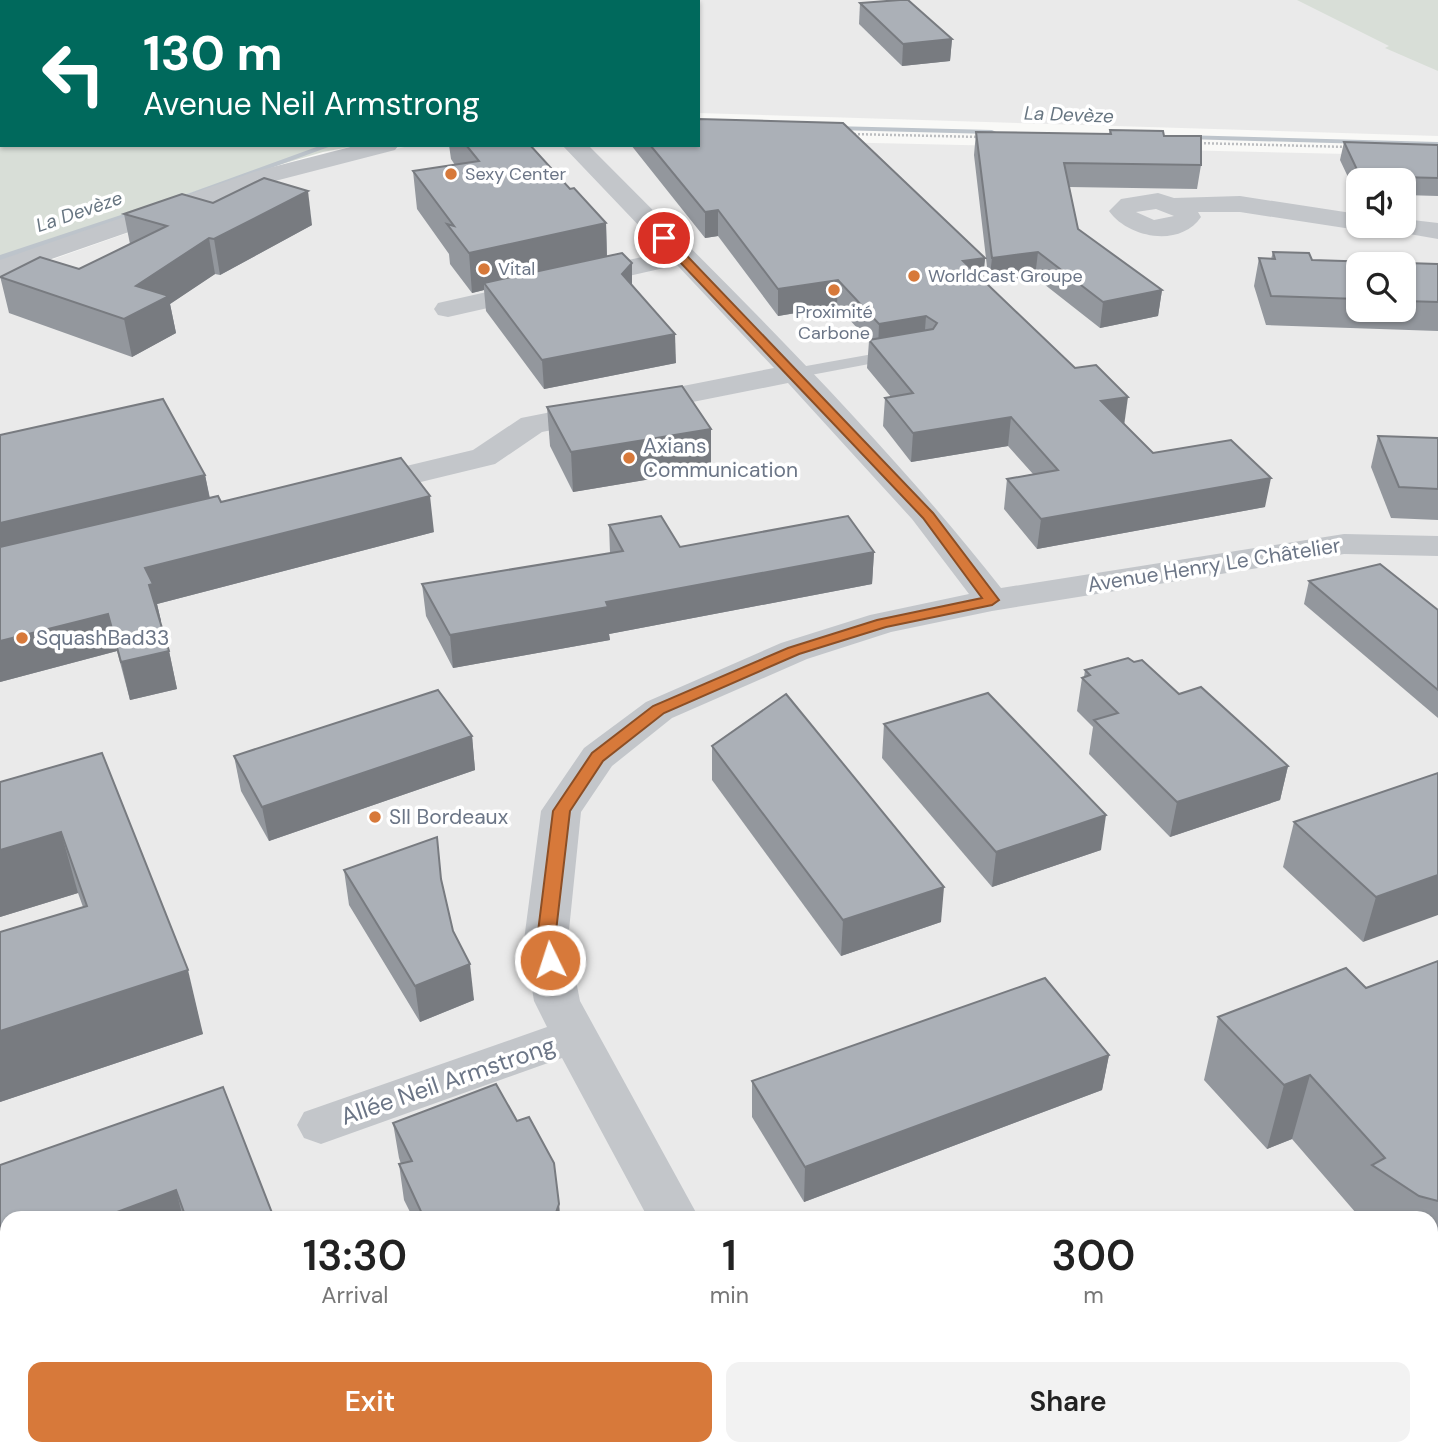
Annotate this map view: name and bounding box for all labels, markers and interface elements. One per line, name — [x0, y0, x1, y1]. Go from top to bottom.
text: 130 m — [143, 21, 283, 85]
icon: left — [28, 28, 119, 119]
text: Avenue Neil Armstrong — [143, 83, 480, 125]
water label: La Devèze — [1024, 100, 1115, 129]
place label: Sexy Center — [465, 162, 566, 186]
marker: Sexy Center — [443, 166, 459, 182]
map controls — [1346, 168, 1416, 322]
button: sound — [1346, 168, 1416, 238]
water label: La Devèze — [33, 185, 126, 238]
pin — [634, 208, 694, 268]
icon: arrive — [645, 219, 683, 257]
button: search — [1346, 252, 1416, 322]
place label: Vital — [498, 257, 535, 281]
marker: Vital — [476, 261, 492, 277]
place label: WorldCast Groupe — [928, 264, 1083, 288]
marker: WorldCast Groupe — [906, 268, 922, 284]
marker: Proximité Carbone — [826, 282, 842, 298]
place label: Proximité Carbone — [795, 300, 873, 345]
place label: Axians Communication — [643, 432, 798, 484]
marker: Axians Communication — [621, 450, 637, 466]
street label: Avenue Henry Le Châtelier — [1085, 531, 1343, 599]
place label: SquashBad33 — [36, 624, 170, 652]
marker: SquashBad33 — [14, 630, 30, 646]
place label: SII Bordeaux — [389, 803, 508, 831]
marker: SII Bordeaux — [367, 809, 383, 825]
position arrow — [513, 923, 587, 997]
street label: Allée Neil Armstrong — [336, 1029, 559, 1132]
text: 13:30 — [303, 1228, 407, 1283]
text: 1 — [722, 1228, 737, 1283]
text: 300 — [1052, 1228, 1135, 1283]
text: Arrival — [321, 1280, 388, 1310]
text: min — [710, 1280, 749, 1310]
text: m — [1083, 1280, 1104, 1310]
button: Exit — [28, 1362, 712, 1442]
button: Share — [726, 1362, 1410, 1442]

